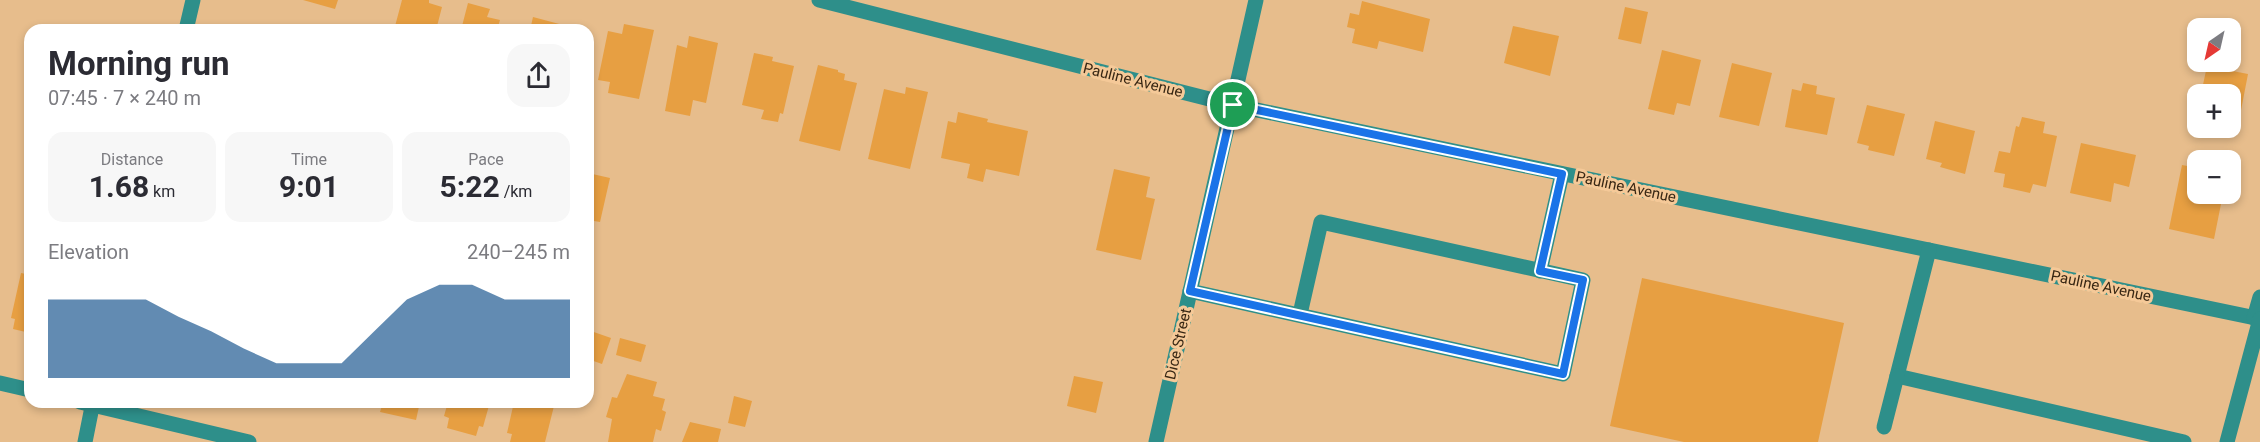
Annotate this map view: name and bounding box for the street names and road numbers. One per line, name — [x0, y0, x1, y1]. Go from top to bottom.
street label: Pauline Avenue — [1081, 59, 1185, 101]
street label: Pauline Avenue — [1574, 168, 1678, 206]
street label: Pauline Avenue — [2049, 267, 2153, 305]
street label: Dice Street — [1161, 307, 1195, 381]

